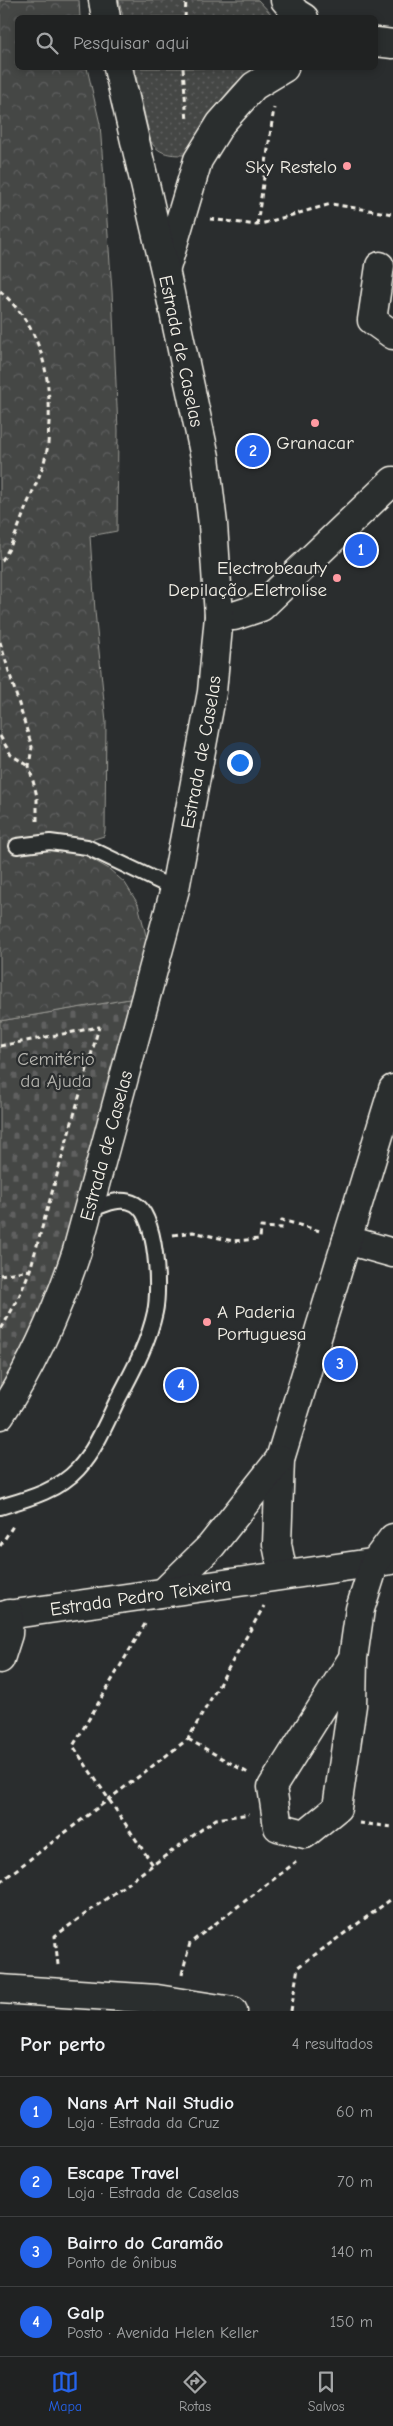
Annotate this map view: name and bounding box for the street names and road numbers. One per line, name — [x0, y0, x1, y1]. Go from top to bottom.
street label: Estrada de Caselas — [154, 273, 208, 429]
street label: Estrada de Caselas — [177, 675, 225, 830]
street label: Estrada de Caselas — [76, 1068, 137, 1223]
street label: Estrada Pedro Teixeira — [49, 1573, 233, 1621]

